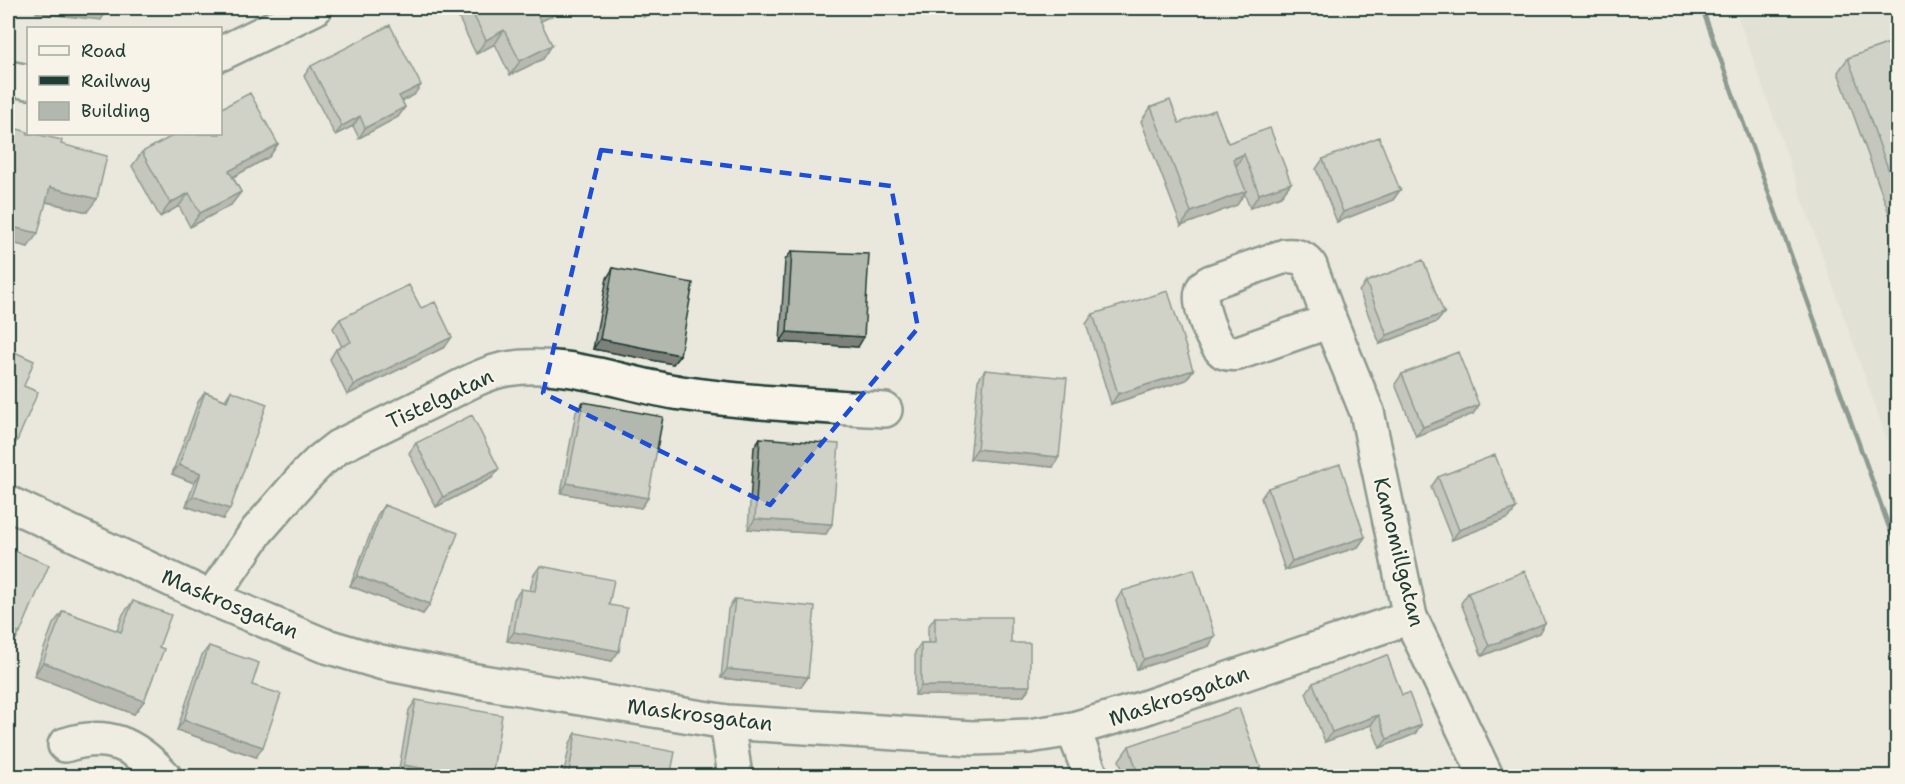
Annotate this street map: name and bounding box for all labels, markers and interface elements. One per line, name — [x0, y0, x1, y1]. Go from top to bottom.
legend — [27, 27, 222, 135]
text: Road — [81, 39, 126, 63]
text: Railway — [81, 69, 151, 93]
text: Building — [81, 99, 150, 123]
street label: Tistelgatan — [382, 362, 498, 436]
street label: Kamomillgatan — [1367, 474, 1431, 630]
street label: Maskrosgatan — [157, 563, 303, 646]
street label: Maskrosgatan — [1105, 659, 1253, 733]
street label: Maskrosgatan — [626, 692, 774, 738]

